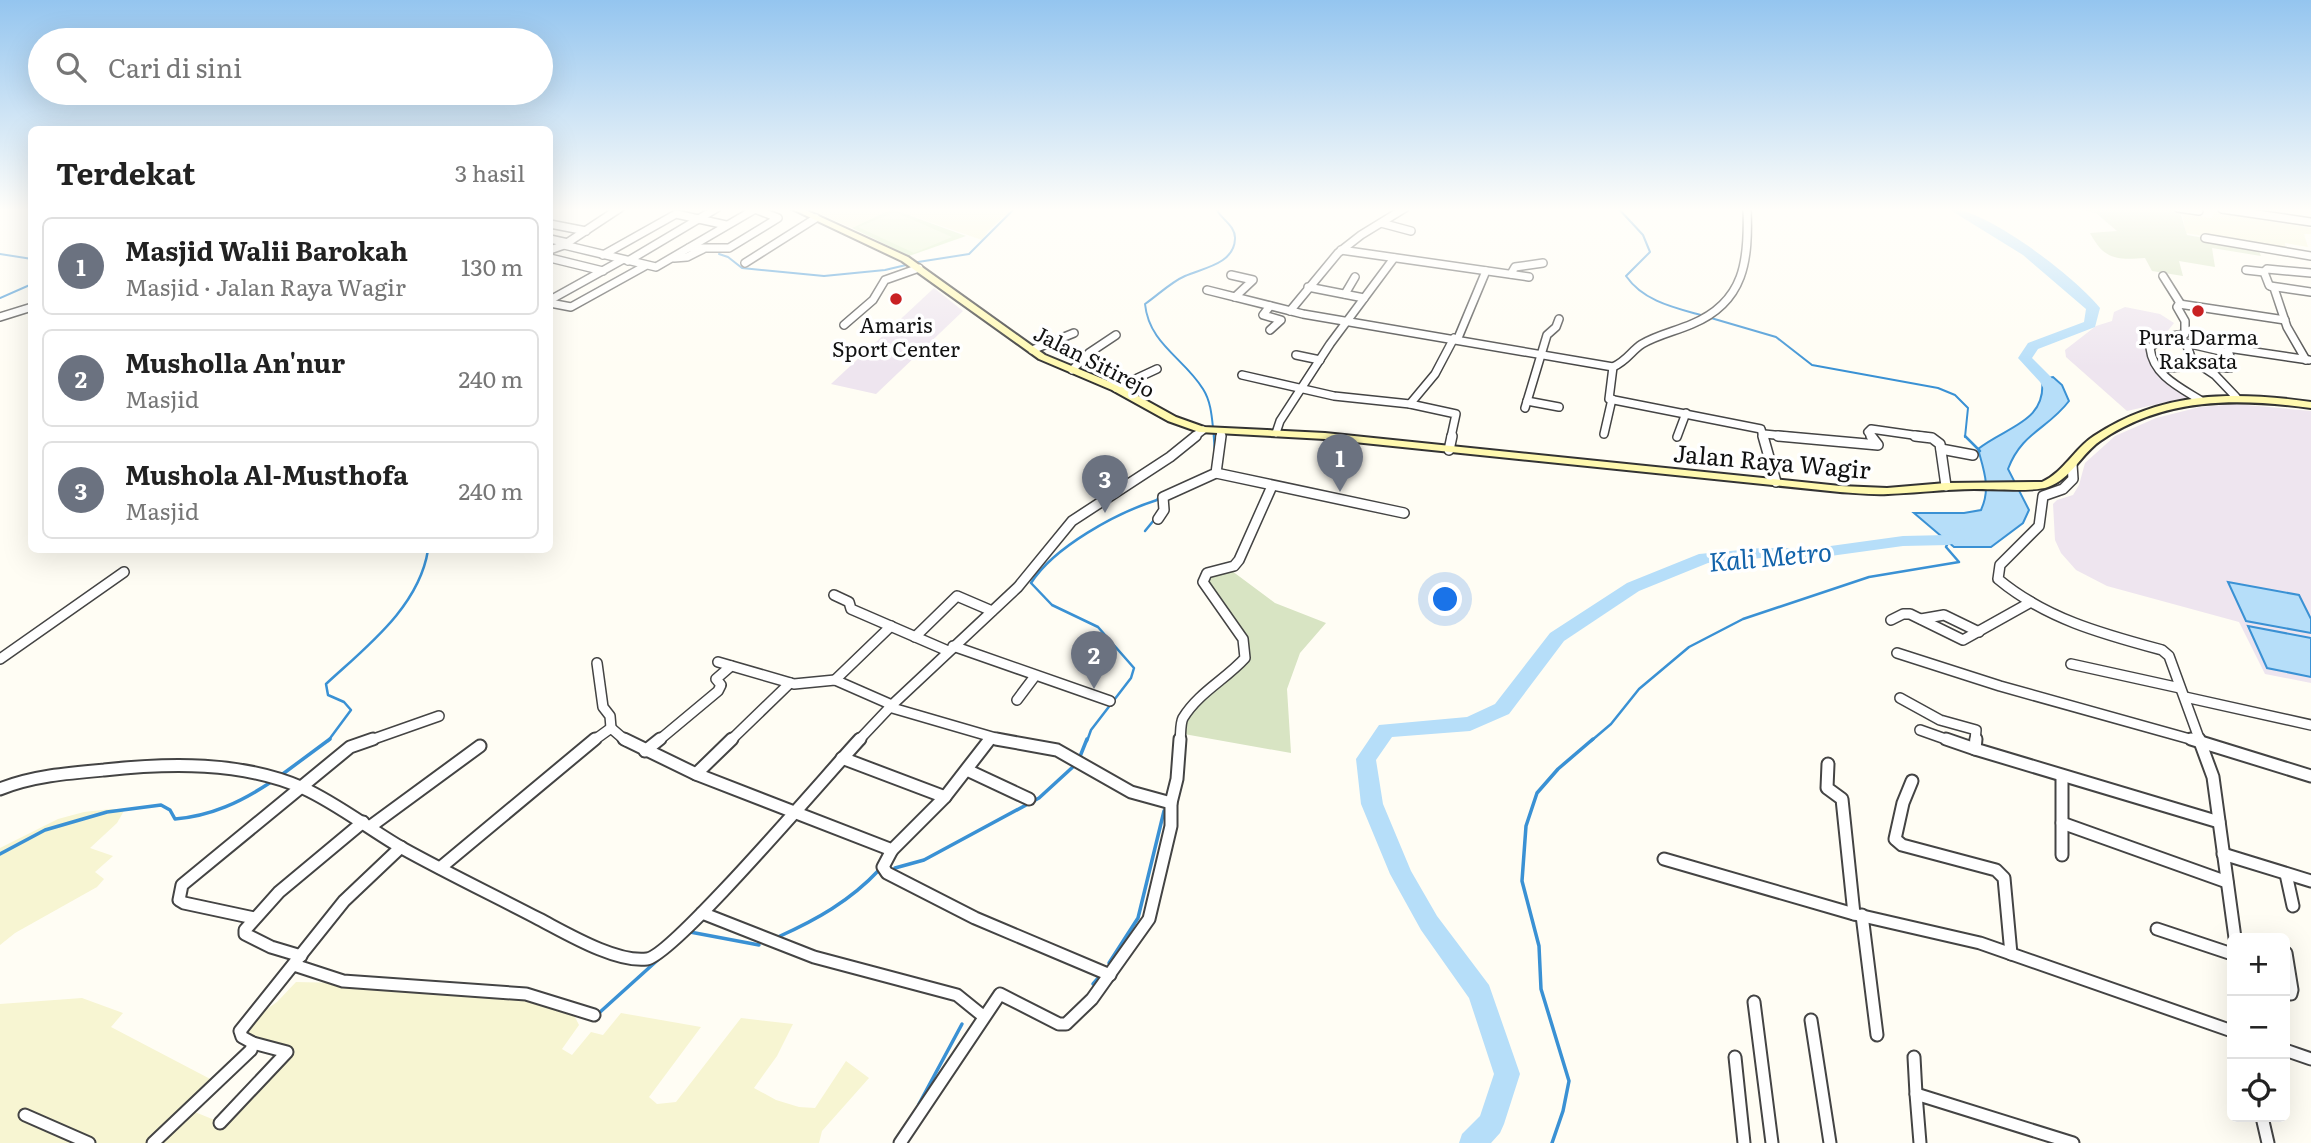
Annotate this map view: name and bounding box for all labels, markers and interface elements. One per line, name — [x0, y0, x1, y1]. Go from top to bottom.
search box — [28, 28, 553, 105]
text: Cari di sini — [108, 47, 242, 86]
icon: search — [52, 48, 90, 86]
text: Terdekat — [56, 150, 195, 194]
text: 3 hasil — [455, 155, 525, 189]
text: Masjid Walii Barokah — [125, 230, 408, 269]
text: 1 — [76, 249, 86, 283]
text: 130 m — [461, 249, 523, 283]
text: Masjid · Jalan Raya Wagir — [125, 269, 406, 303]
marker: Amaris Sport Center — [888, 291, 904, 307]
marker: Pura Darma Raksata — [2190, 303, 2206, 319]
place label: Amaris Sport Center — [832, 308, 960, 363]
street label: Jalan Sitirejo — [1029, 316, 1161, 404]
place label: Pura Darma Raksata — [2138, 320, 2259, 375]
text: Musholla An'nur — [125, 342, 345, 381]
text: 2 — [75, 361, 87, 395]
text: 240 m — [458, 361, 523, 395]
text: Masjid — [125, 381, 199, 415]
pin: 1 — [1317, 434, 1363, 492]
street label: Jalan Raya Wagir — [1672, 434, 1873, 486]
text: Mushola Al-Musthofa — [125, 454, 408, 493]
pin: 3 — [1082, 455, 1128, 513]
text: 3 — [75, 473, 87, 507]
text: 240 m — [458, 473, 523, 507]
text: Masjid — [125, 493, 199, 527]
water label: Kali Metro — [1707, 530, 1833, 580]
your location — [1428, 582, 1462, 616]
pin: 2 — [1071, 631, 1117, 689]
map controls — [2227, 933, 2290, 1122]
button: + — [2227, 933, 2290, 996]
button: − — [2227, 996, 2290, 1059]
button: locate — [2227, 1059, 2290, 1122]

